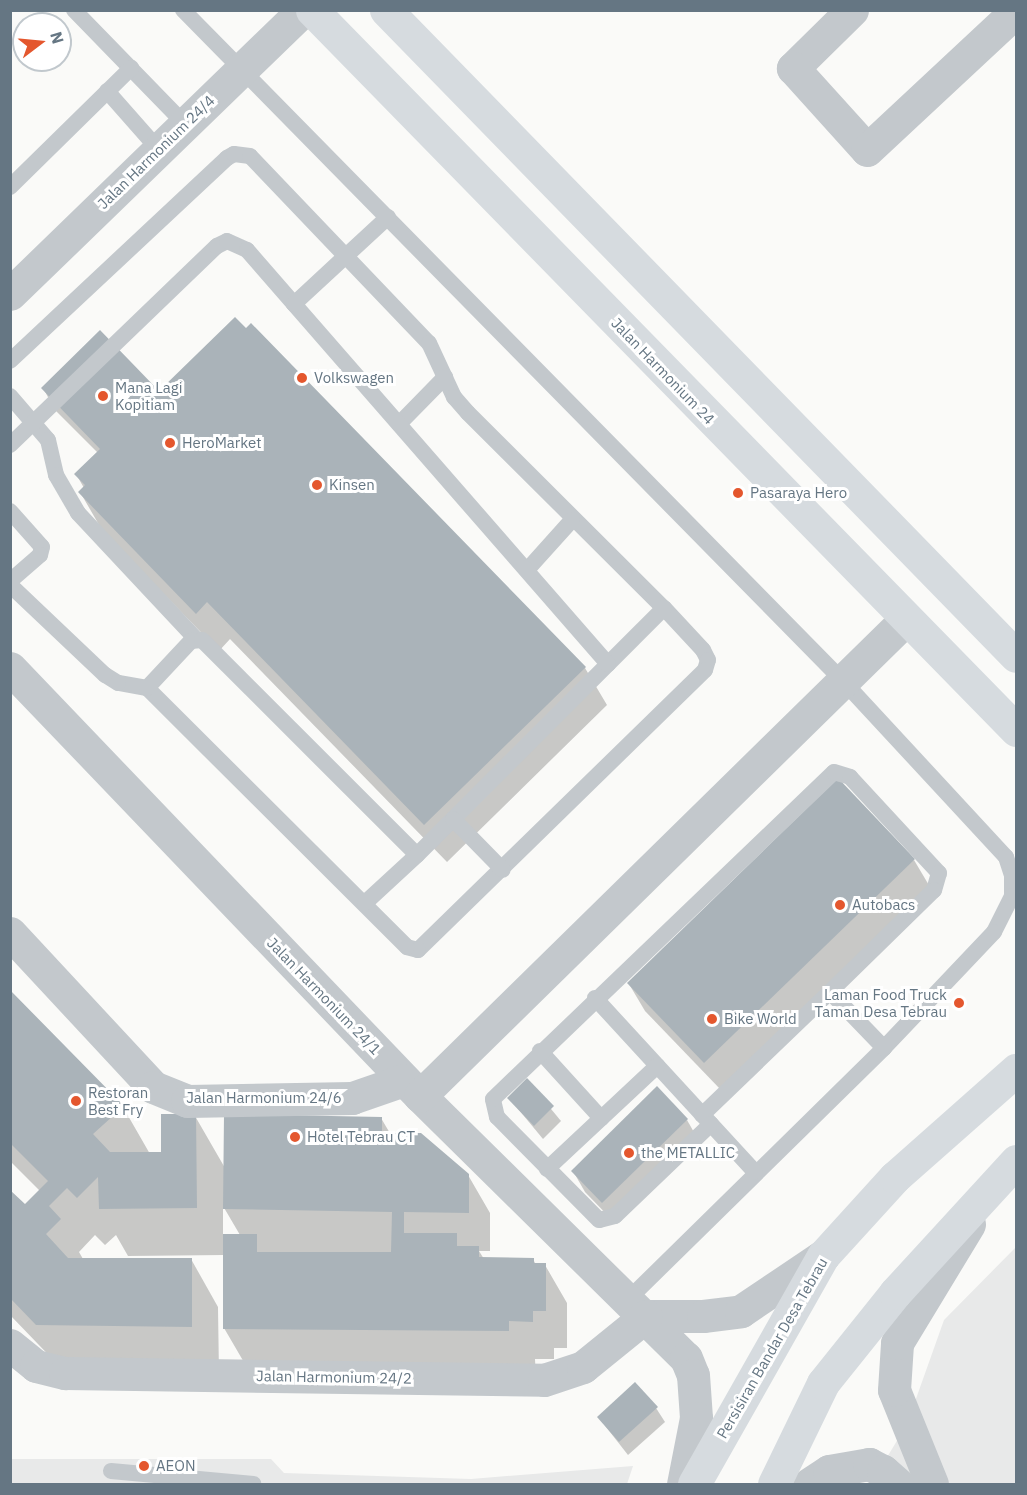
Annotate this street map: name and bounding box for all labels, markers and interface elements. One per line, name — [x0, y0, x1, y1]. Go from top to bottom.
north arrow — [12, 12, 72, 72]
text: N — [46, 29, 69, 46]
street label: Jalan Harmonium 24/4 — [94, 91, 218, 213]
street label: Jalan Harmonium 24 — [608, 314, 718, 428]
place label: Volkswagen — [314, 369, 394, 387]
marker: Volkswagen — [295, 371, 309, 385]
place label: Mana Lagi Kopitiam — [115, 378, 182, 413]
marker: Mana Lagi Kopitiam — [96, 389, 110, 403]
place label: HeroMarket — [182, 434, 262, 452]
marker: HeroMarket — [163, 436, 177, 450]
place label: Kinsen — [329, 476, 375, 494]
marker: Kinsen — [310, 478, 324, 492]
place label: Pasaraya Hero — [750, 484, 847, 502]
marker: Pasaraya Hero — [731, 486, 745, 500]
place label: Autobacs — [852, 896, 915, 914]
marker: Autobacs — [833, 898, 847, 912]
street label: Jalan Harmonium 24/1 — [263, 934, 385, 1058]
place label: Laman Food Truck Taman Desa Tebrau — [815, 985, 947, 1020]
marker: Laman Food Truck Taman Desa Tebrau — [952, 996, 966, 1010]
place label: Bike World — [724, 1010, 797, 1028]
marker: Bike World — [705, 1012, 719, 1026]
place label: Restoran Best Fry — [88, 1083, 148, 1118]
street label: Jalan Harmonium 24/6 — [186, 1089, 342, 1107]
marker: Restoran Best Fry — [69, 1094, 83, 1108]
place label: Hotel Tebrau CT — [307, 1128, 415, 1146]
marker: Hotel Tebrau CT — [288, 1130, 302, 1144]
place label: the METALLIC — [641, 1144, 735, 1162]
marker: the METALLIC — [622, 1146, 636, 1160]
street label: Persisiran Bandar Desa Tebrau — [713, 1254, 831, 1442]
street label: Jalan Harmonium 24/2 — [256, 1367, 412, 1387]
place label: AEON — [156, 1457, 196, 1475]
marker: AEON — [137, 1459, 151, 1473]

